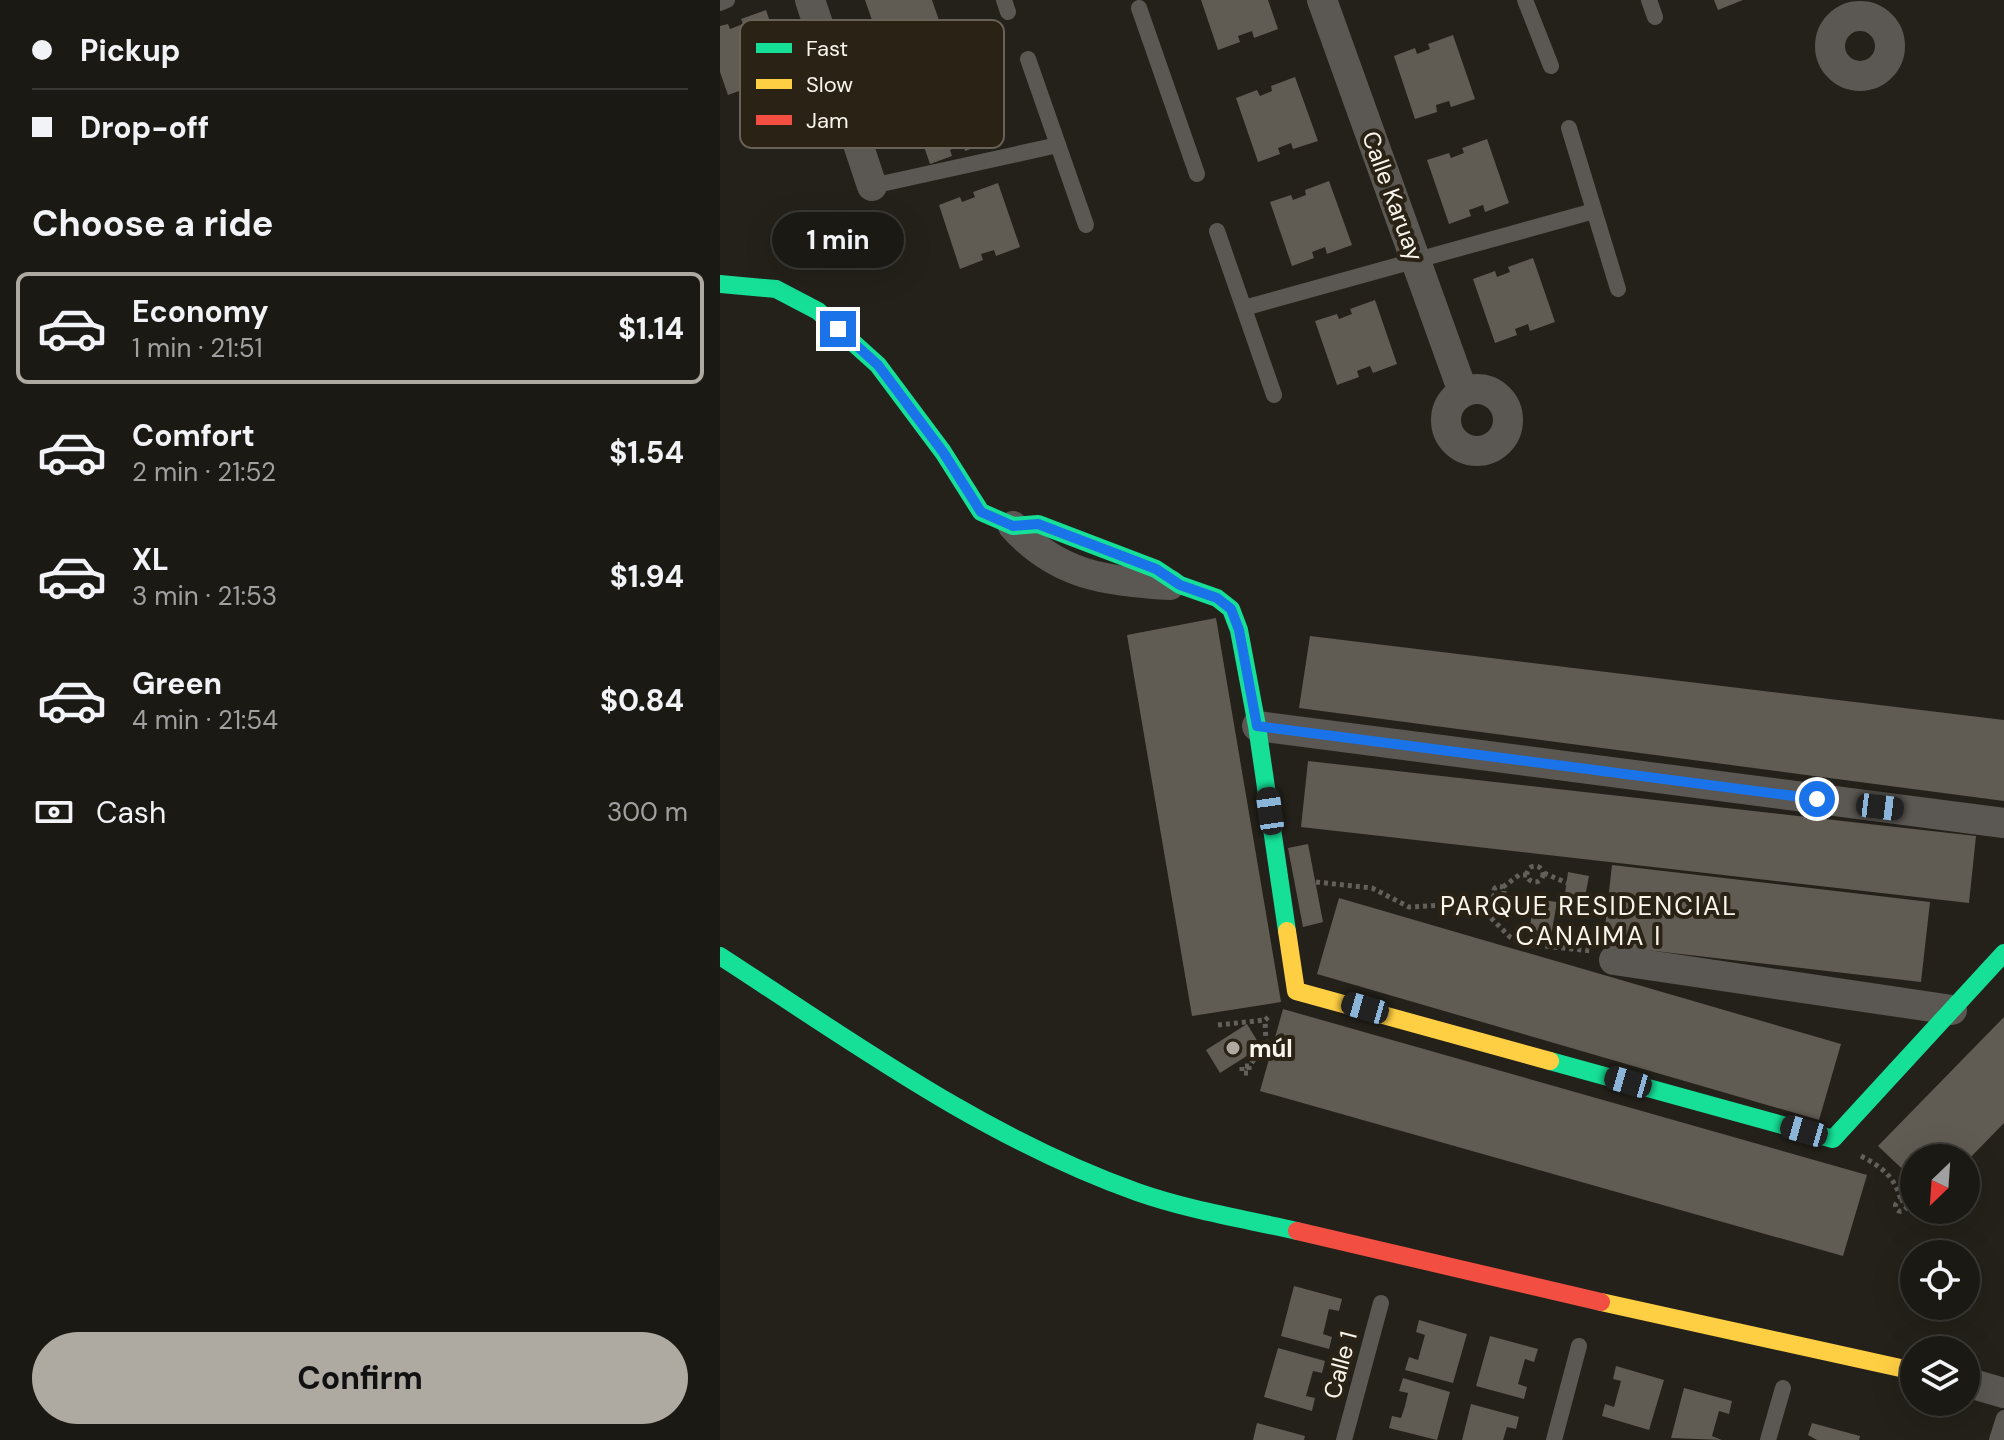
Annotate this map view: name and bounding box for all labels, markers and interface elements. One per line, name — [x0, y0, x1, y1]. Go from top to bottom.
legend — [740, 20, 1004, 148]
text: Pickup — [80, 31, 180, 70]
text: Fast — [806, 34, 848, 63]
text: Slow — [806, 70, 853, 99]
text: Jam — [806, 106, 849, 135]
text: Drop-off — [80, 108, 209, 147]
street label: Calle Karuay — [1355, 127, 1431, 265]
text: Choose a ride — [32, 200, 273, 247]
callout: 1 min — [772, 213, 904, 269]
text: 1 min — [806, 223, 870, 257]
icon: car — [36, 292, 108, 364]
text: Economy — [132, 292, 269, 331]
text: $1.14 — [618, 309, 684, 348]
route end — [820, 311, 856, 347]
text: 1 min · 21:51 — [132, 331, 263, 365]
icon: car — [36, 416, 108, 488]
text: Comfort — [132, 416, 255, 455]
text: $1.54 — [609, 433, 684, 472]
text: 2 min · 21:52 — [132, 455, 276, 489]
icon: car — [36, 540, 108, 612]
text: XL — [132, 540, 169, 579]
text: $1.94 — [610, 557, 684, 596]
text: 3 min · 21:53 — [132, 579, 277, 613]
icon: car — [36, 664, 108, 736]
text: Green — [132, 664, 222, 703]
text: $0.84 — [600, 681, 684, 720]
text: 4 min · 21:54 — [132, 703, 278, 737]
route start — [1799, 781, 1835, 817]
car — [1255, 786, 1285, 836]
icon: cash — [32, 790, 76, 834]
car — [1855, 792, 1905, 822]
text: Cash — [96, 793, 166, 832]
text: 300 m — [607, 795, 688, 829]
district label: PARQUE RESIDENCIAL CANAIMA I — [1440, 889, 1738, 953]
car — [1339, 990, 1391, 1026]
place label: múl — [1249, 1033, 1293, 1064]
marker: múl — [1224, 1039, 1242, 1057]
car — [1602, 1064, 1654, 1100]
car — [1778, 1113, 1830, 1149]
north arrow — [1900, 1144, 1980, 1224]
map controls — [1900, 1144, 1980, 1416]
button: locate — [1900, 1240, 1980, 1320]
street label: Calle 1 — [1316, 1328, 1364, 1402]
button: Confirm — [32, 1332, 688, 1424]
button: layers — [1900, 1336, 1980, 1416]

